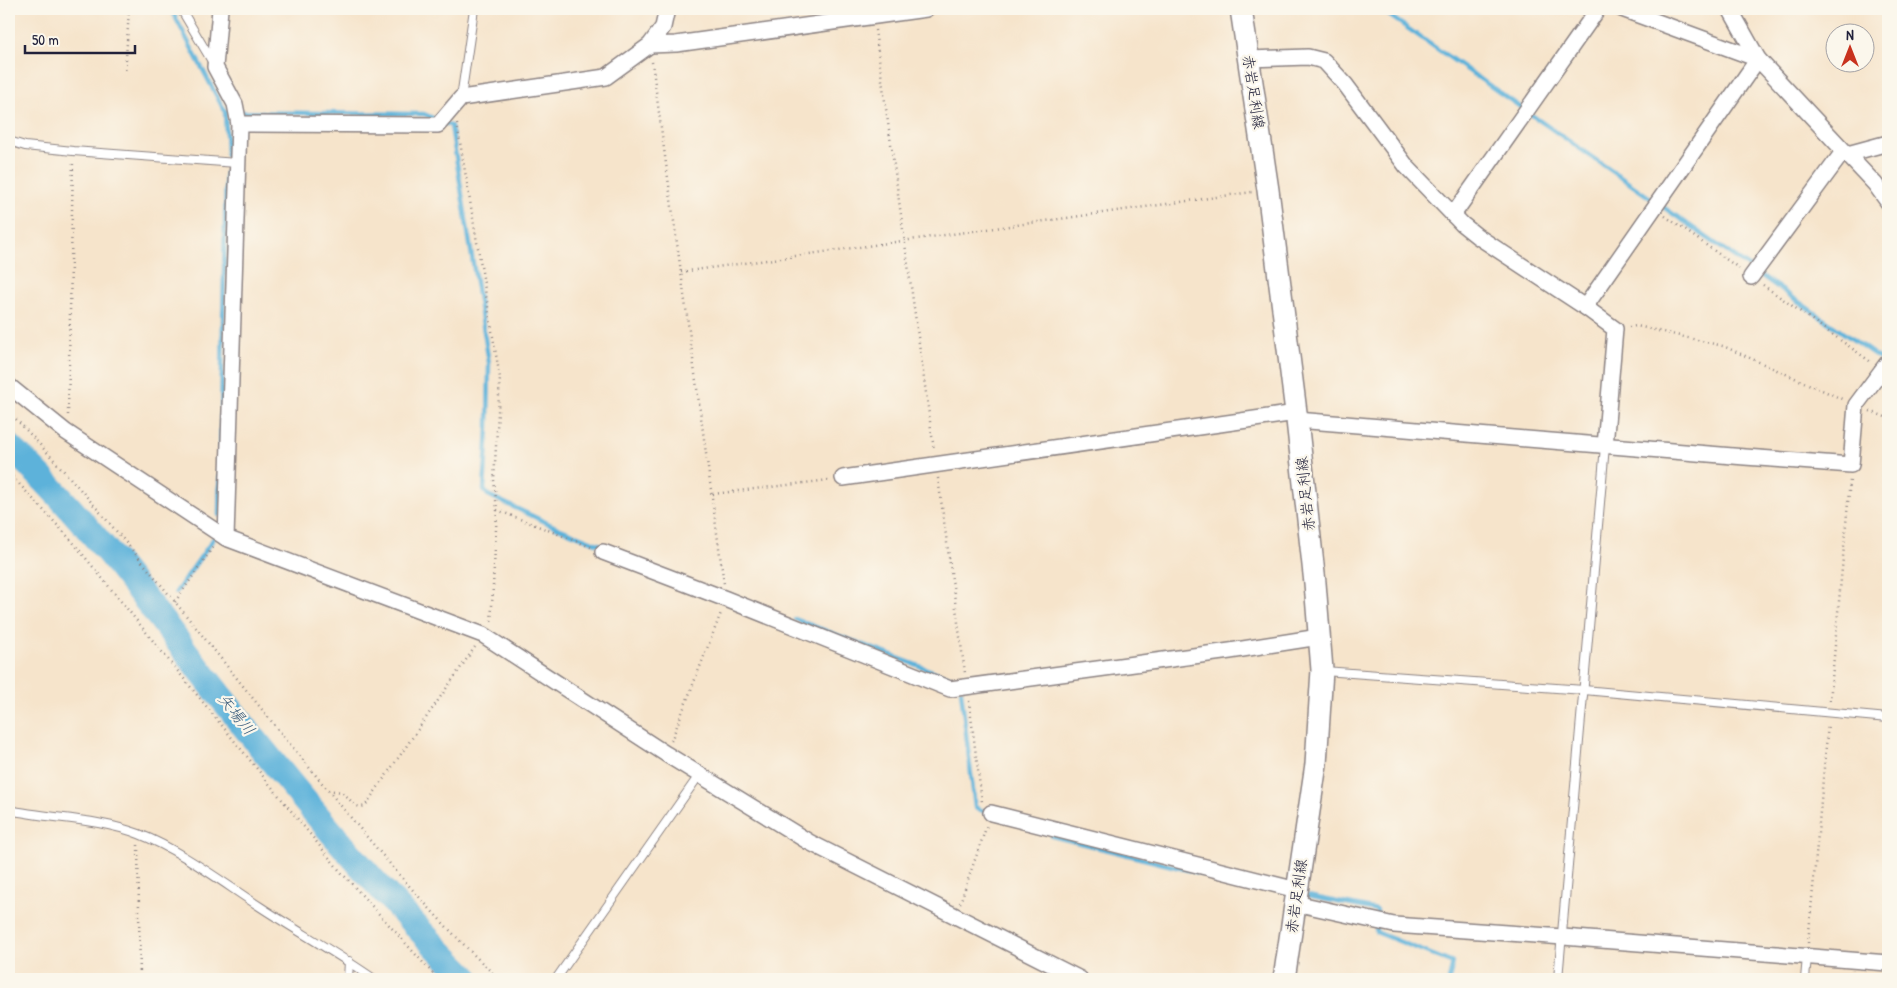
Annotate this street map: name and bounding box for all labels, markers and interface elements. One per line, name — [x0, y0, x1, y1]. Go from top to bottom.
scale bar — [25, 22, 135, 54]
north arrow — [1824, 22, 1874, 72]
text: N — [1846, 25, 1854, 44]
text: 50 m — [32, 29, 59, 50]
street label: 赤岩足利線 — [1238, 53, 1270, 131]
street label: 赤岩足利線 — [1291, 456, 1319, 532]
water label: 矢場川 — [213, 688, 261, 740]
street label: 赤岩足利線 — [1280, 857, 1312, 935]

